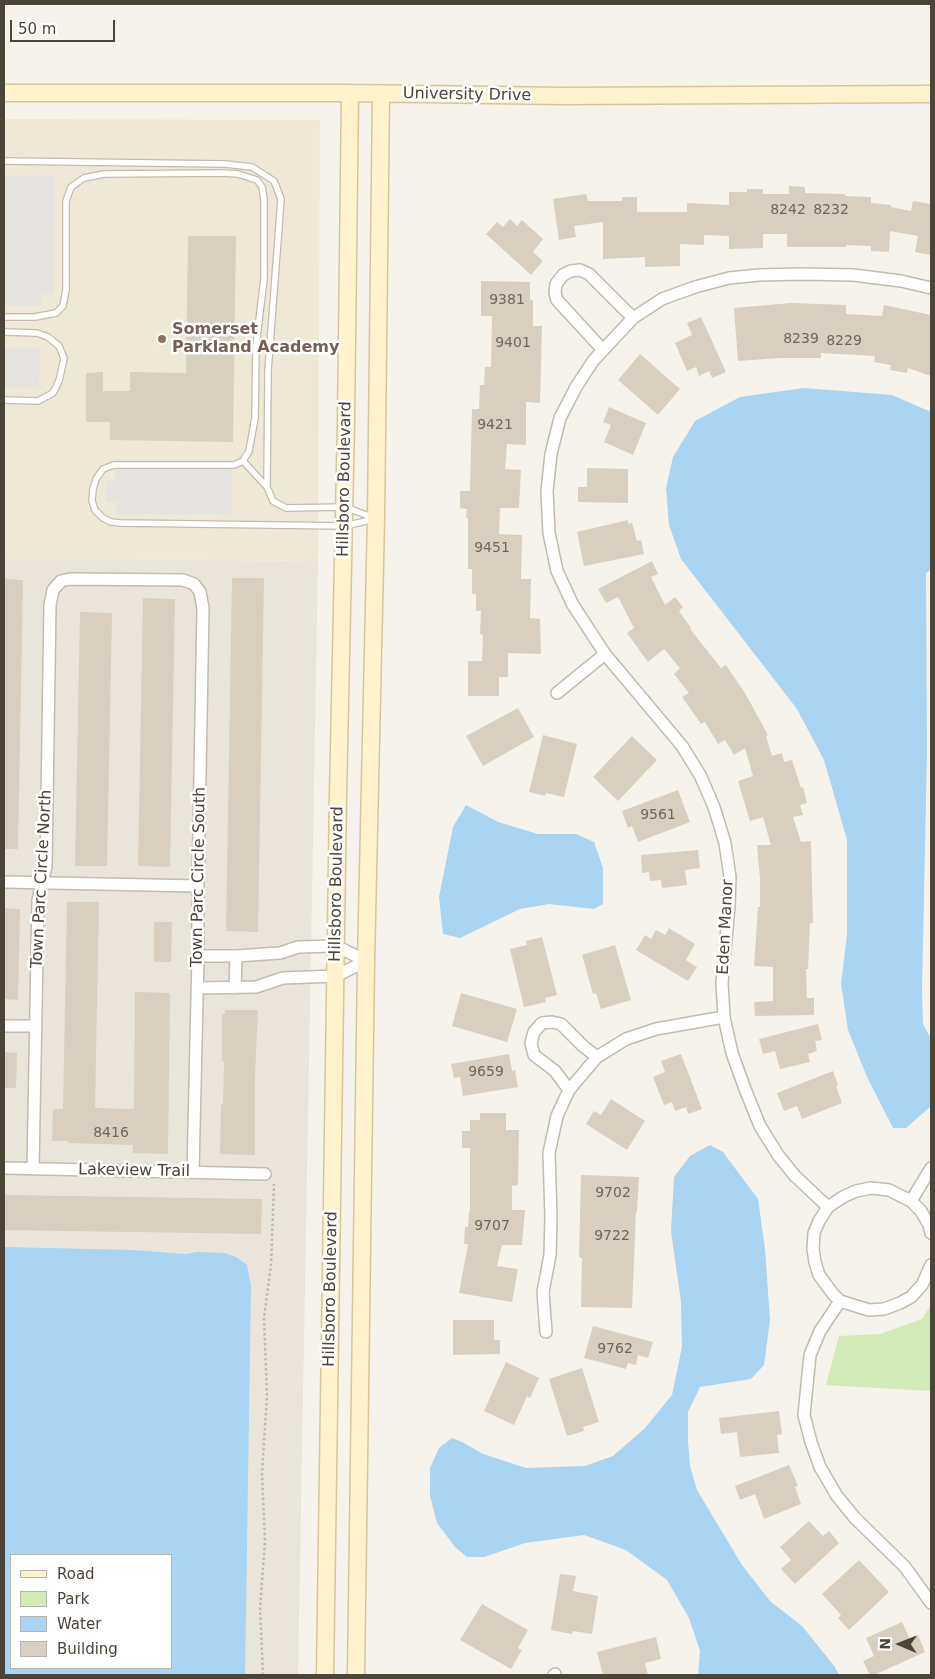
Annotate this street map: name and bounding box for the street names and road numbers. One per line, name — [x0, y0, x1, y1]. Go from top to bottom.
street label: University Drive — [403, 84, 531, 106]
street label: Hillsboro Boulevard — [334, 401, 356, 557]
street label: Town Parc Circle South — [188, 787, 210, 967]
street label: Town Parc Circle North — [28, 789, 56, 969]
street label: Hillsboro Boulevard — [326, 806, 348, 962]
street label: Eden Manor — [714, 879, 738, 975]
street label: Lakeview Trail — [78, 1160, 190, 1182]
street label: Hillsboro Boulevard — [320, 1211, 342, 1367]

